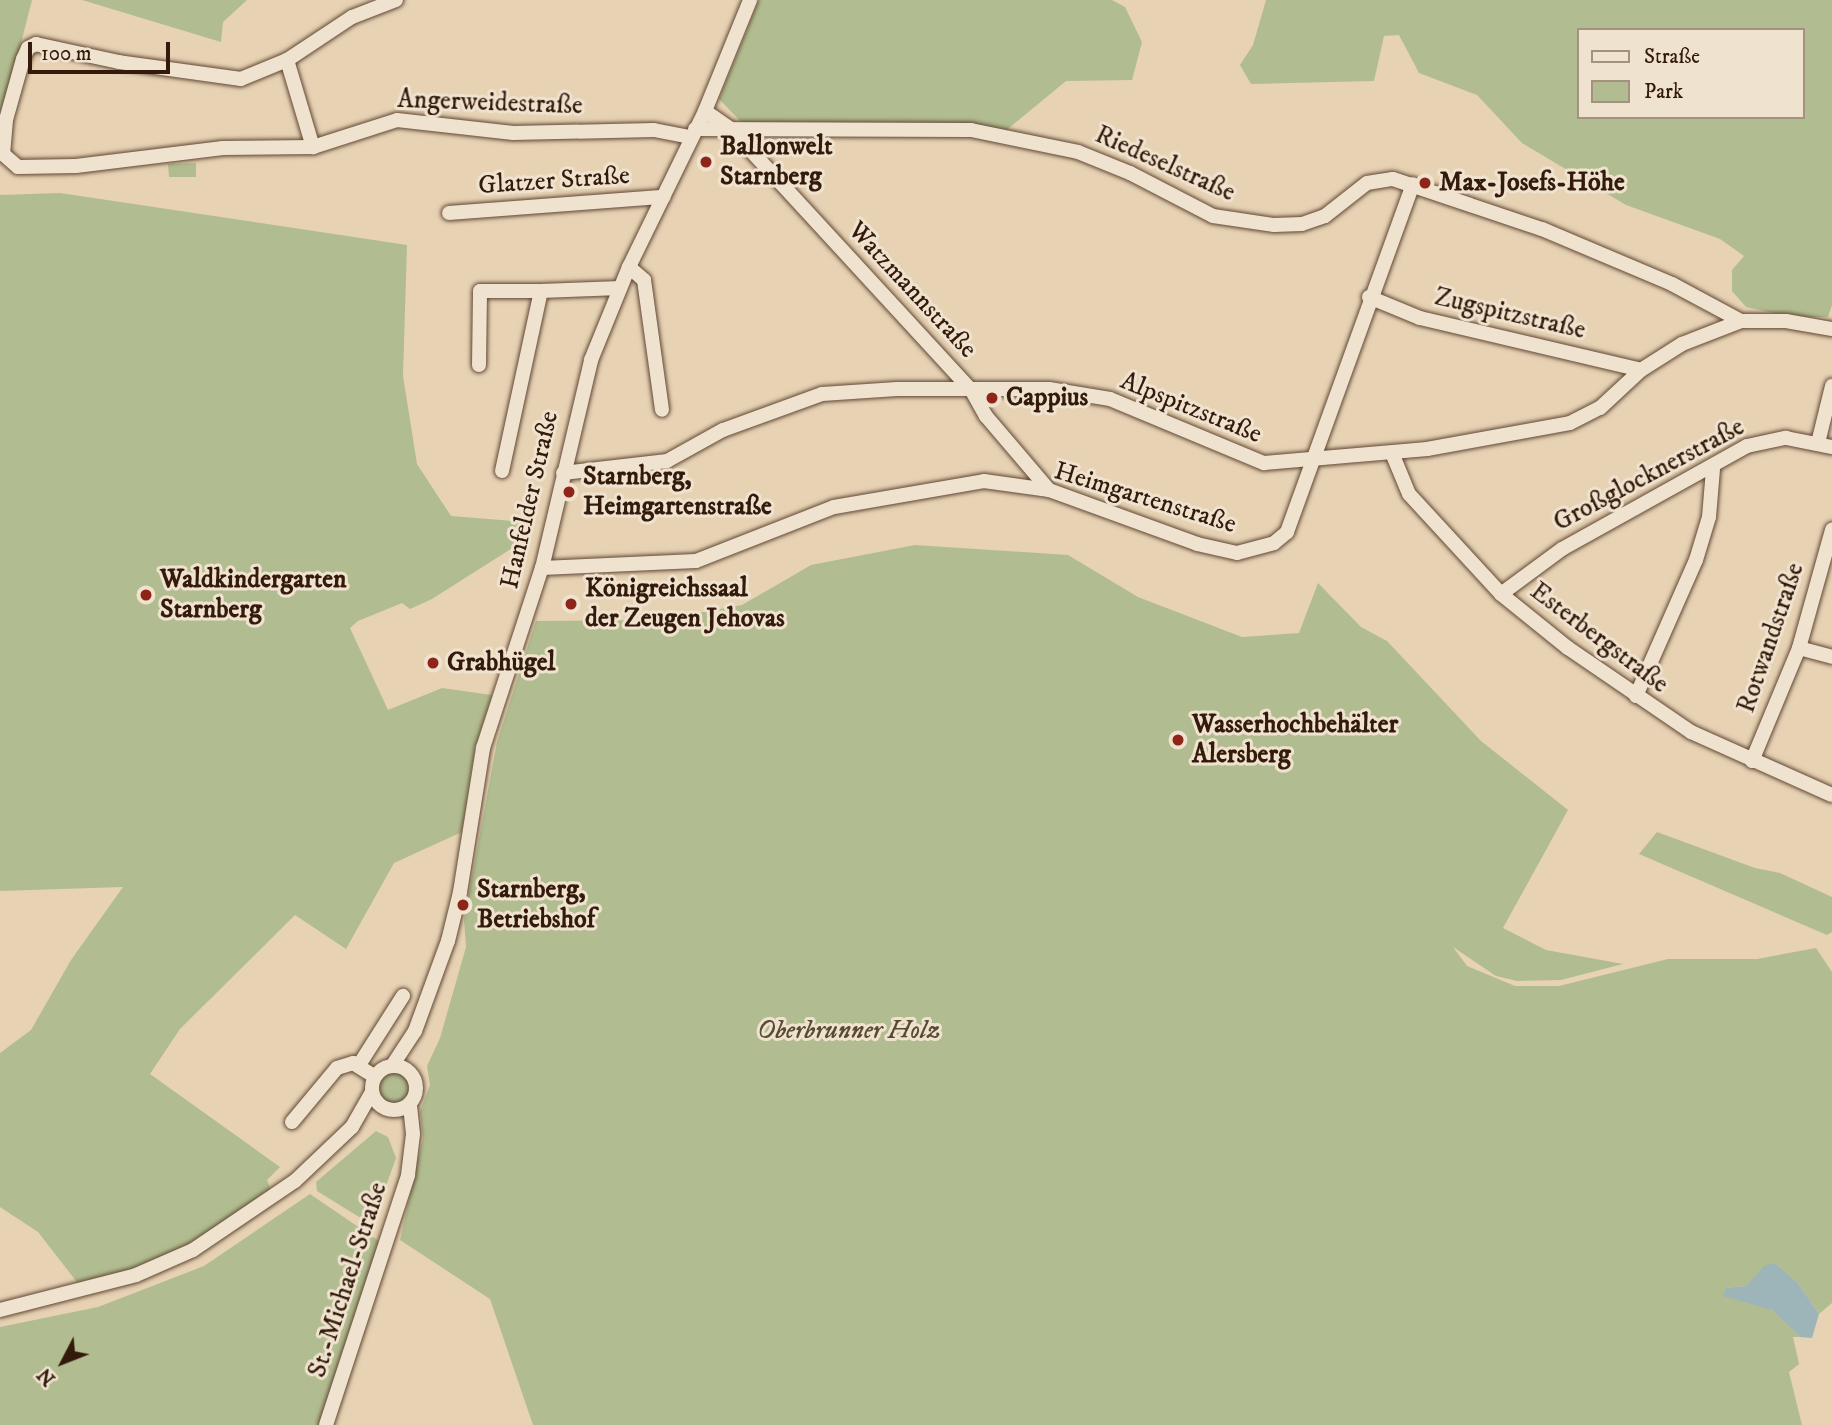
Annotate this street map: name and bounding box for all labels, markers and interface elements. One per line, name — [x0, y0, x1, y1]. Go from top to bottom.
scale bar — [32, 28, 173, 72]
legend — [1576, 28, 1804, 119]
text: 100 m — [41, 41, 92, 67]
text: Straße — [1644, 44, 1700, 70]
text: Park — [1644, 79, 1683, 105]
street label: Angerweidestraße — [397, 84, 583, 122]
street label: Riedeselstraße — [1090, 119, 1240, 209]
place label: Ballonwelt Starnberg — [720, 131, 833, 192]
marker: Ballonwelt Starnberg — [698, 154, 714, 170]
street label: Glatzer Straße — [477, 160, 631, 202]
place label: Max-Josefs-Höhe — [1439, 167, 1625, 199]
marker: Max-Josefs-Höhe — [1417, 175, 1433, 191]
street label: Watzmannstraße — [841, 215, 983, 365]
street label: Zugspitzstraße — [1431, 281, 1589, 347]
street label: Alpspitzstraße — [1116, 366, 1266, 450]
place label: Cappius — [1006, 382, 1088, 414]
marker: Cappius — [984, 390, 1000, 406]
street label: Hanfelder Straße — [494, 408, 566, 592]
street label: Großglocknerstraße — [1548, 412, 1750, 538]
street label: Heimgartenstraße — [1050, 455, 1240, 541]
place label: Starnberg, Heimgartenstraße — [583, 461, 772, 522]
marker: Starnberg, Heimgartenstraße — [561, 484, 577, 500]
street label: Rotwandstraße — [1731, 559, 1811, 717]
place label: Waldkindergarten Starnberg — [160, 564, 347, 626]
place label: Königreichssaal der Zeugen Jehovas — [585, 573, 785, 634]
street label: Esterbergstraße — [1524, 576, 1674, 700]
marker: Waldkindergarten Starnberg — [138, 587, 154, 603]
marker: Königreichssaal der Zeugen Jehovas — [563, 596, 579, 612]
place label: Grabhügel — [447, 647, 555, 679]
marker: Grabhügel — [425, 655, 441, 671]
place label: Wasserhochbehälter Alersberg — [1192, 709, 1398, 770]
marker: Wasserhochbehälter Alersberg — [1170, 732, 1186, 748]
place label: Starnberg, Betriebshof — [477, 874, 595, 936]
marker: Starnberg, Betriebshof — [455, 897, 471, 913]
park label: Oberbrunner Holz — [757, 1015, 941, 1047]
street label: St.-Michael-Straße — [302, 1179, 394, 1381]
north arrow — [28, 1327, 98, 1397]
text: N — [33, 1363, 61, 1390]

